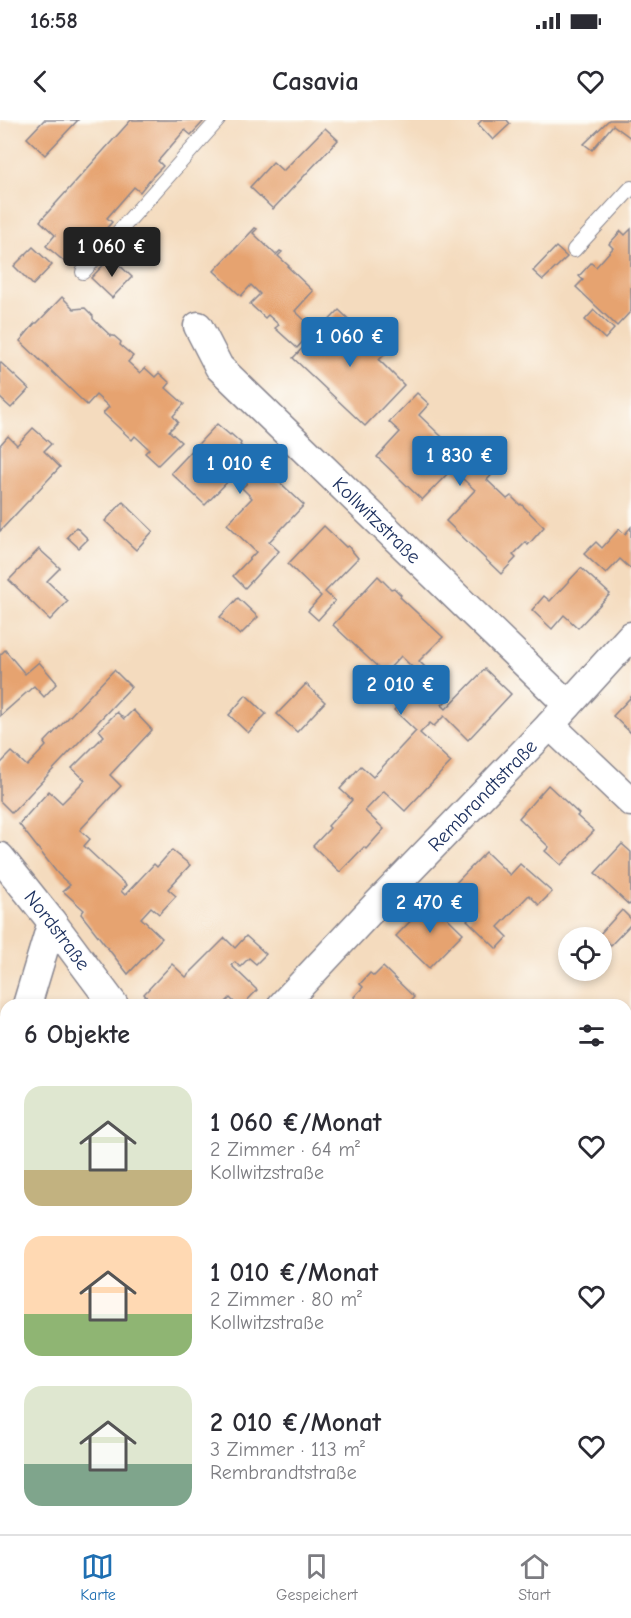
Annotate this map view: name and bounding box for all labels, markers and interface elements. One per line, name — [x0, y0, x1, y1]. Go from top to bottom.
text: 16:58 — [30, 8, 78, 34]
icon: back — [24, 65, 57, 98]
icon: heart — [574, 65, 607, 98]
text: Casavia — [272, 66, 359, 97]
pin: 1 060 € — [57, 227, 167, 278]
text: 1 060 € — [77, 235, 147, 258]
pin: 1 060 € — [295, 317, 405, 368]
text: 1 060 € — [315, 325, 385, 348]
pin: 1 830 € — [405, 436, 515, 487]
pin: 1 010 € — [185, 444, 295, 495]
text: 1 830 € — [426, 444, 494, 467]
text: 1 010 € — [207, 452, 273, 475]
street label: Kollwitzstraße — [328, 472, 426, 568]
pin: 2 010 € — [346, 665, 456, 716]
text: 2 010 € — [367, 673, 435, 696]
street label: Rembrandtstraße — [423, 735, 542, 856]
pin: 2 470 € — [375, 883, 485, 934]
street label: Nordstraße — [19, 886, 95, 975]
text: 2 470 € — [396, 891, 464, 914]
map controls — [558, 927, 612, 981]
button: locate — [558, 927, 612, 981]
icon: filters — [575, 1019, 608, 1052]
text: 6 Objekte — [24, 1020, 130, 1050]
text: 1 060 €/Monat — [210, 1108, 382, 1138]
icon: home — [72, 1110, 144, 1182]
icon: heart — [575, 1130, 608, 1163]
text: 2 Zimmer · 64 m² — [210, 1138, 360, 1161]
text: Kollwitzstraße — [210, 1161, 324, 1184]
text: 1 010 €/Monat — [210, 1258, 378, 1288]
icon: home — [72, 1260, 144, 1332]
icon: heart — [575, 1280, 608, 1313]
text: 2 Zimmer · 80 m² — [210, 1288, 362, 1311]
text: Kollwitzstraße — [210, 1311, 324, 1334]
text: 2 010 €/Monat — [210, 1408, 381, 1438]
icon: home — [72, 1410, 144, 1482]
icon: heart — [575, 1430, 608, 1463]
text: 3 Zimmer · 113 m² — [210, 1438, 365, 1461]
text: Rembrandtstraße — [210, 1461, 357, 1484]
tab: Karte — [80, 1550, 116, 1604]
tab: Gespeichert — [276, 1550, 358, 1604]
tab: Start — [518, 1550, 551, 1604]

